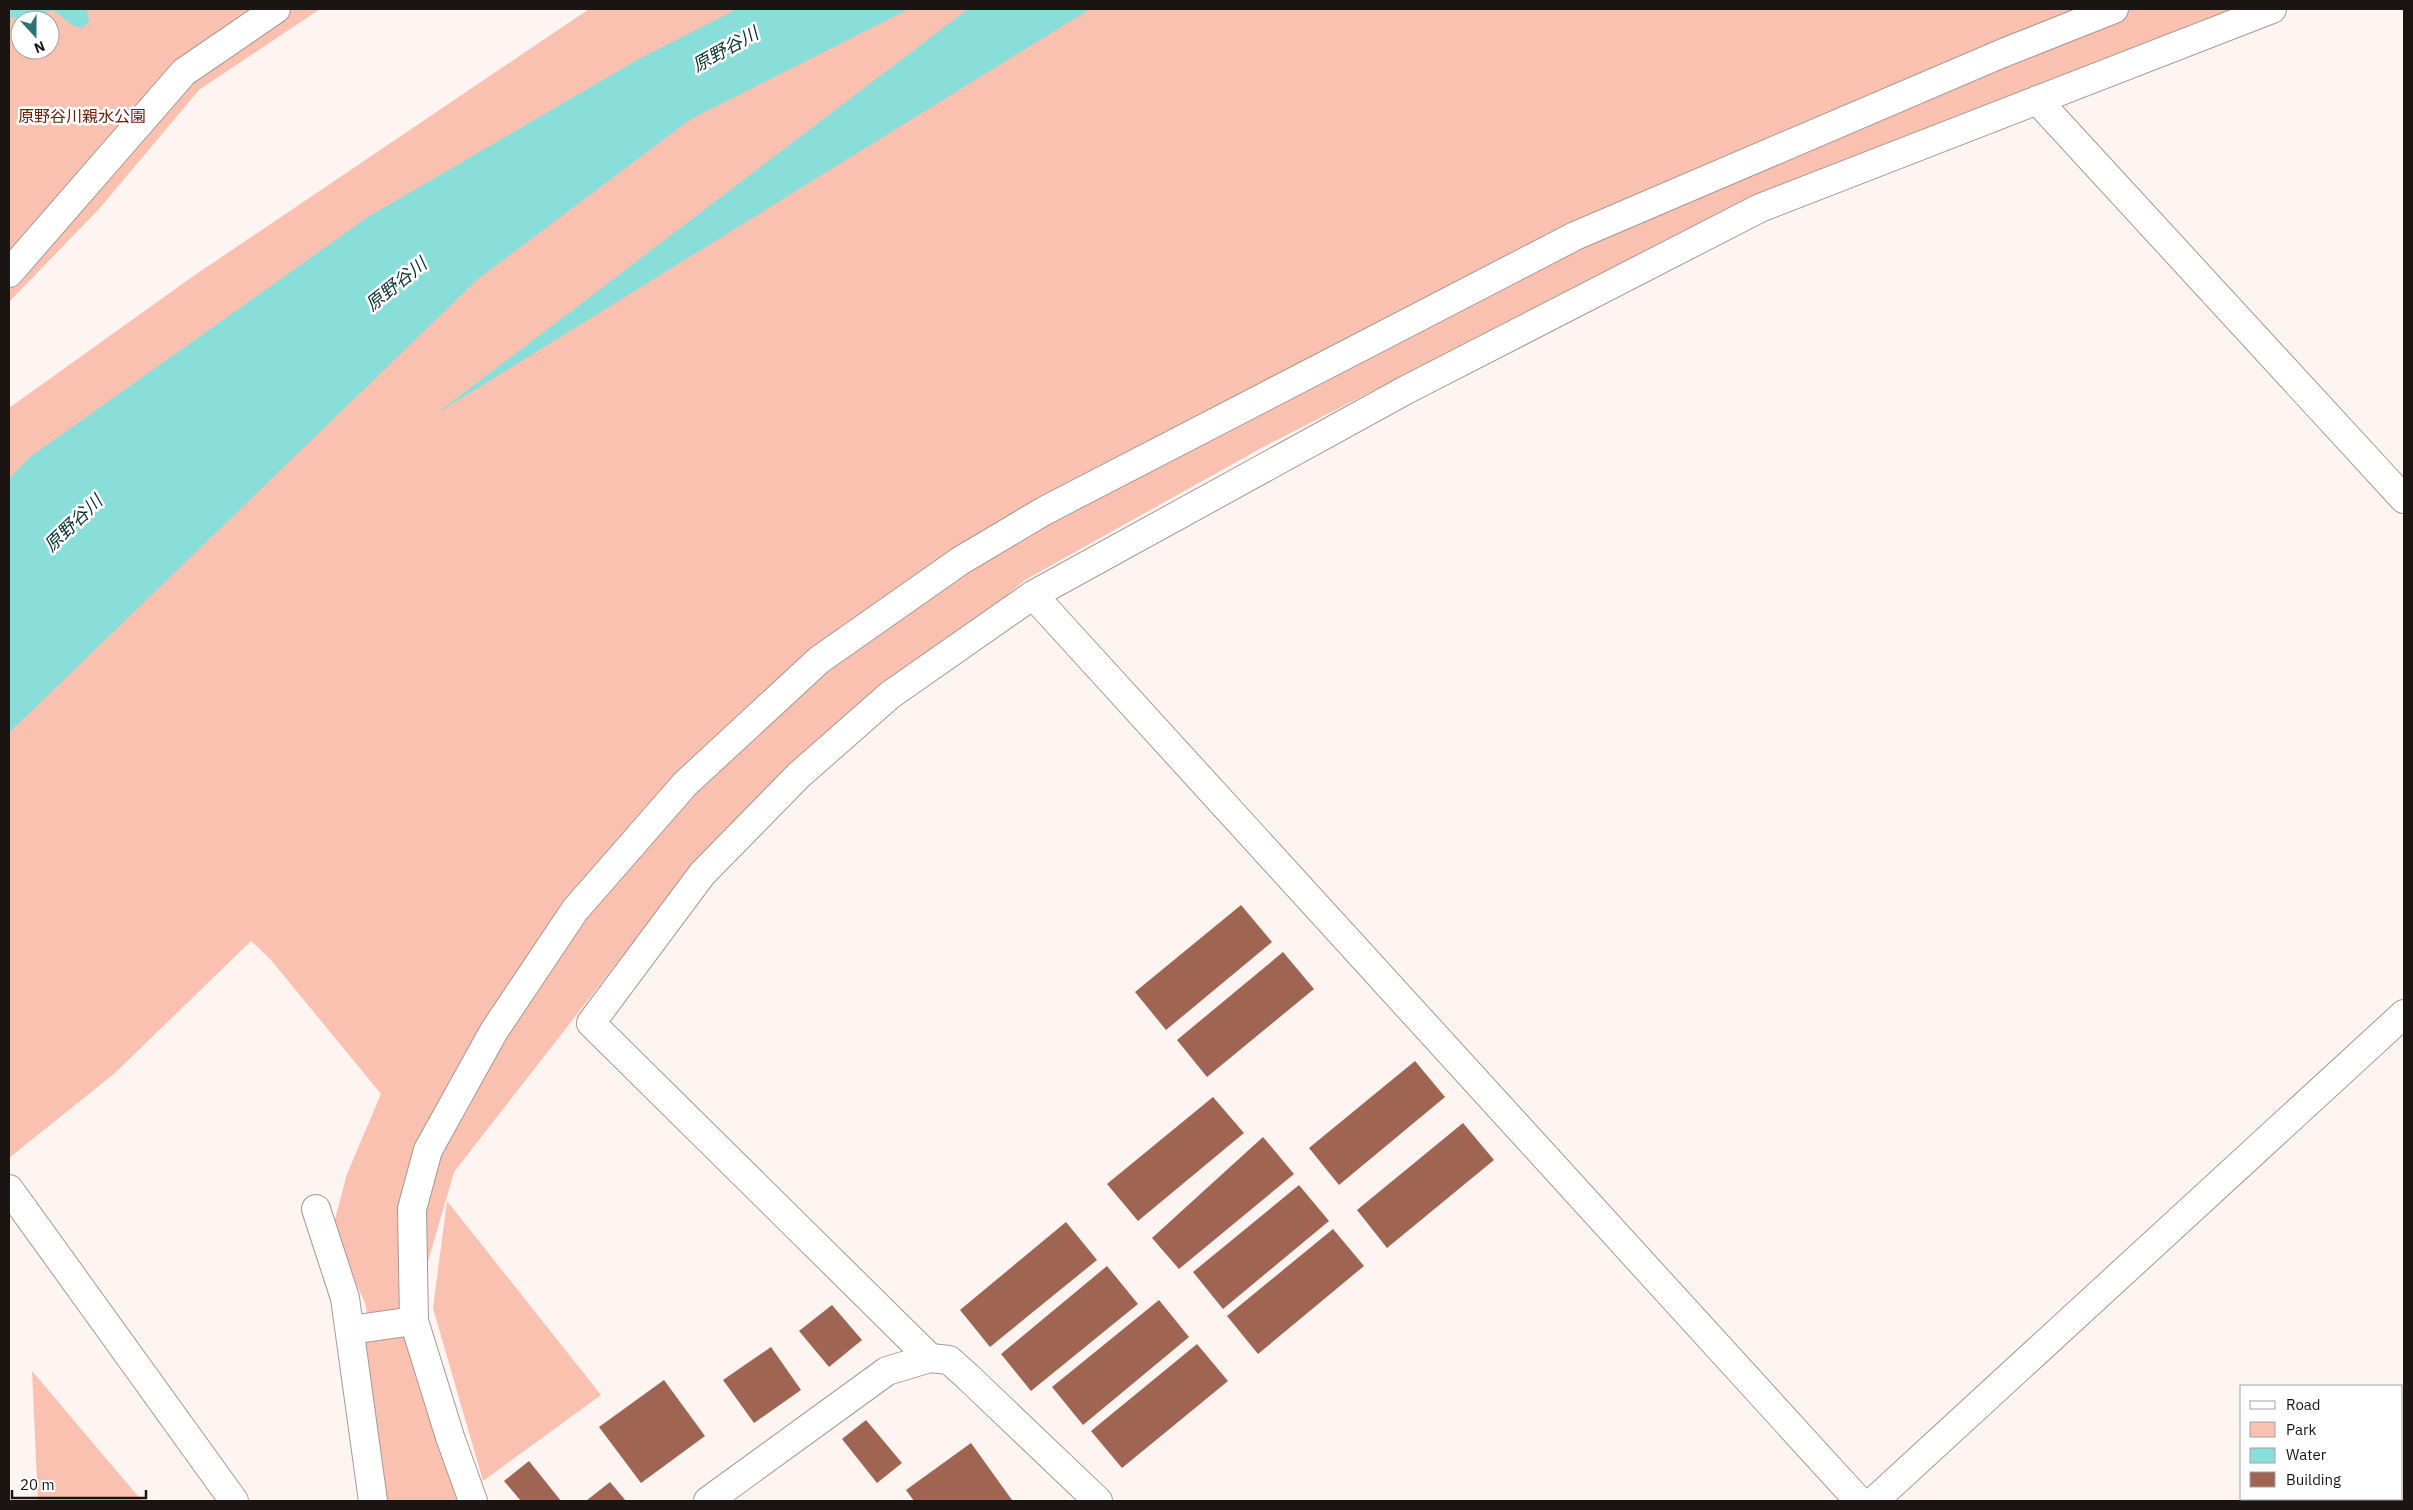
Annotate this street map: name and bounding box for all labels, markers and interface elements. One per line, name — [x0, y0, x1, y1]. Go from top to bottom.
north arrow — [10, 10, 60, 60]
water label: 原野谷川 — [688, 21, 764, 77]
text: N — [32, 37, 48, 57]
park label: 原野谷川親水公園 — [18, 106, 146, 126]
water label: 原野谷川 — [361, 251, 433, 316]
water label: 原野谷川 — [39, 488, 108, 556]
legend — [2240, 1385, 2403, 1500]
text: Road — [2286, 1395, 2321, 1414]
text: Park — [2286, 1420, 2316, 1439]
text: Water — [2286, 1445, 2327, 1464]
scale bar — [12, 1468, 146, 1500]
text: Building — [2286, 1470, 2341, 1489]
text: 20 m — [20, 1475, 55, 1494]

